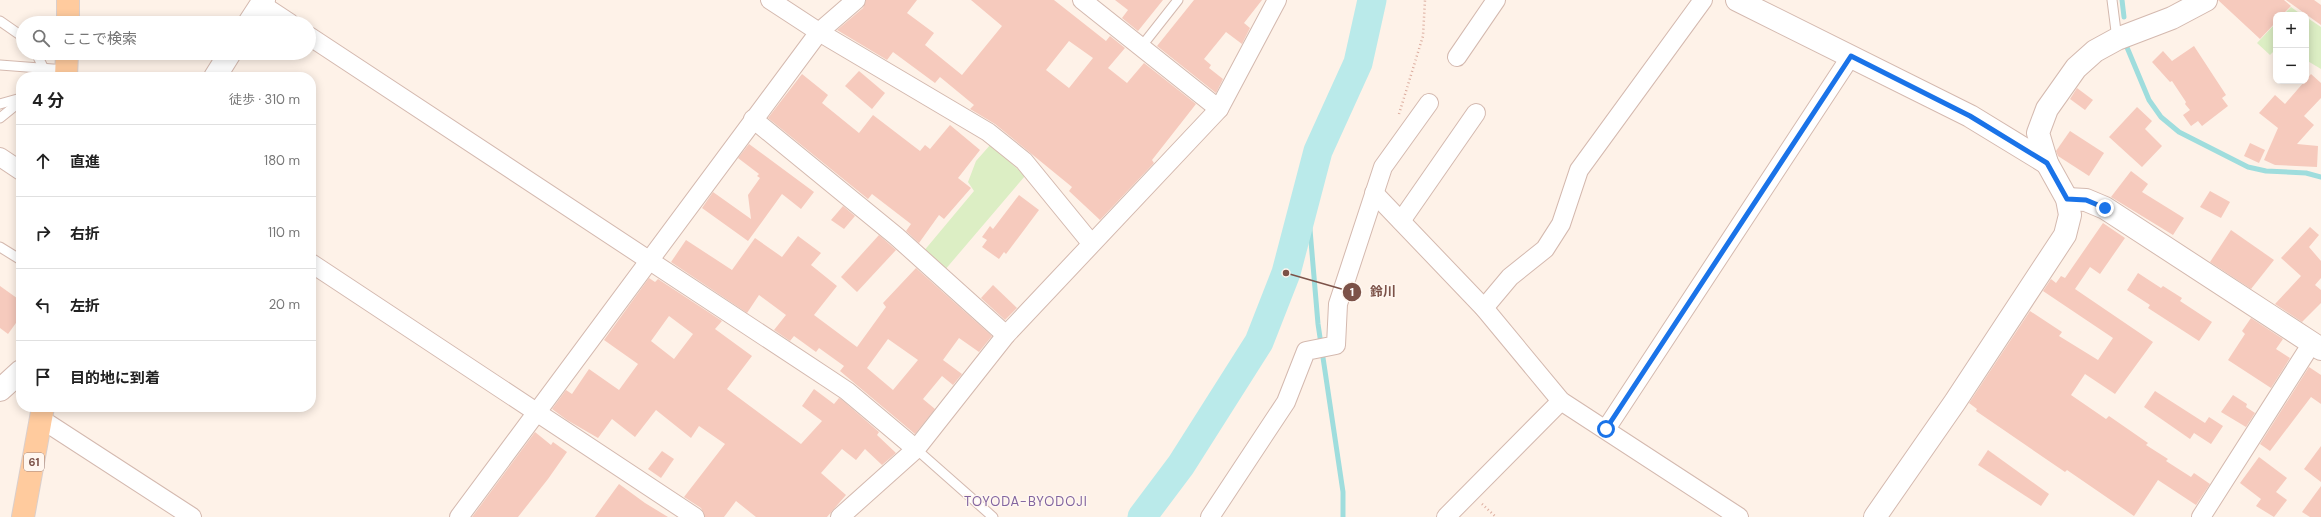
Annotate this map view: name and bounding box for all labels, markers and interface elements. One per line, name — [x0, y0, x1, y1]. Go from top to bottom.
map controls — [2273, 12, 2309, 84]
button: + — [2273, 12, 2309, 48]
search box — [16, 16, 316, 60]
icon: search — [30, 27, 52, 49]
text: ここで検索 — [62, 29, 137, 49]
button: − — [2273, 48, 2309, 84]
text: 4 分 — [32, 89, 64, 111]
text: 徒歩 · 310 m — [229, 91, 300, 108]
icon: ahead — [32, 150, 54, 172]
text: 直進 — [70, 152, 100, 172]
text: 180 m — [264, 152, 300, 169]
route end — [2096, 199, 2114, 217]
icon: right — [32, 222, 54, 244]
text: 右折 — [70, 224, 100, 244]
text: 110 m — [268, 224, 300, 241]
callout: 鈴川 — [1342, 279, 1404, 304]
text: 鈴川 — [1370, 283, 1396, 300]
text: 1 — [1350, 284, 1354, 300]
icon: left — [32, 294, 54, 316]
text: 左折 — [70, 296, 100, 316]
text: 20 m — [269, 296, 300, 313]
icon: arrive — [32, 366, 54, 388]
text: 目的地に到着 — [70, 368, 160, 388]
route start — [1597, 420, 1615, 438]
road number: 61 — [24, 453, 44, 471]
district label: TOYODA-BYODOJI — [964, 493, 1088, 510]

